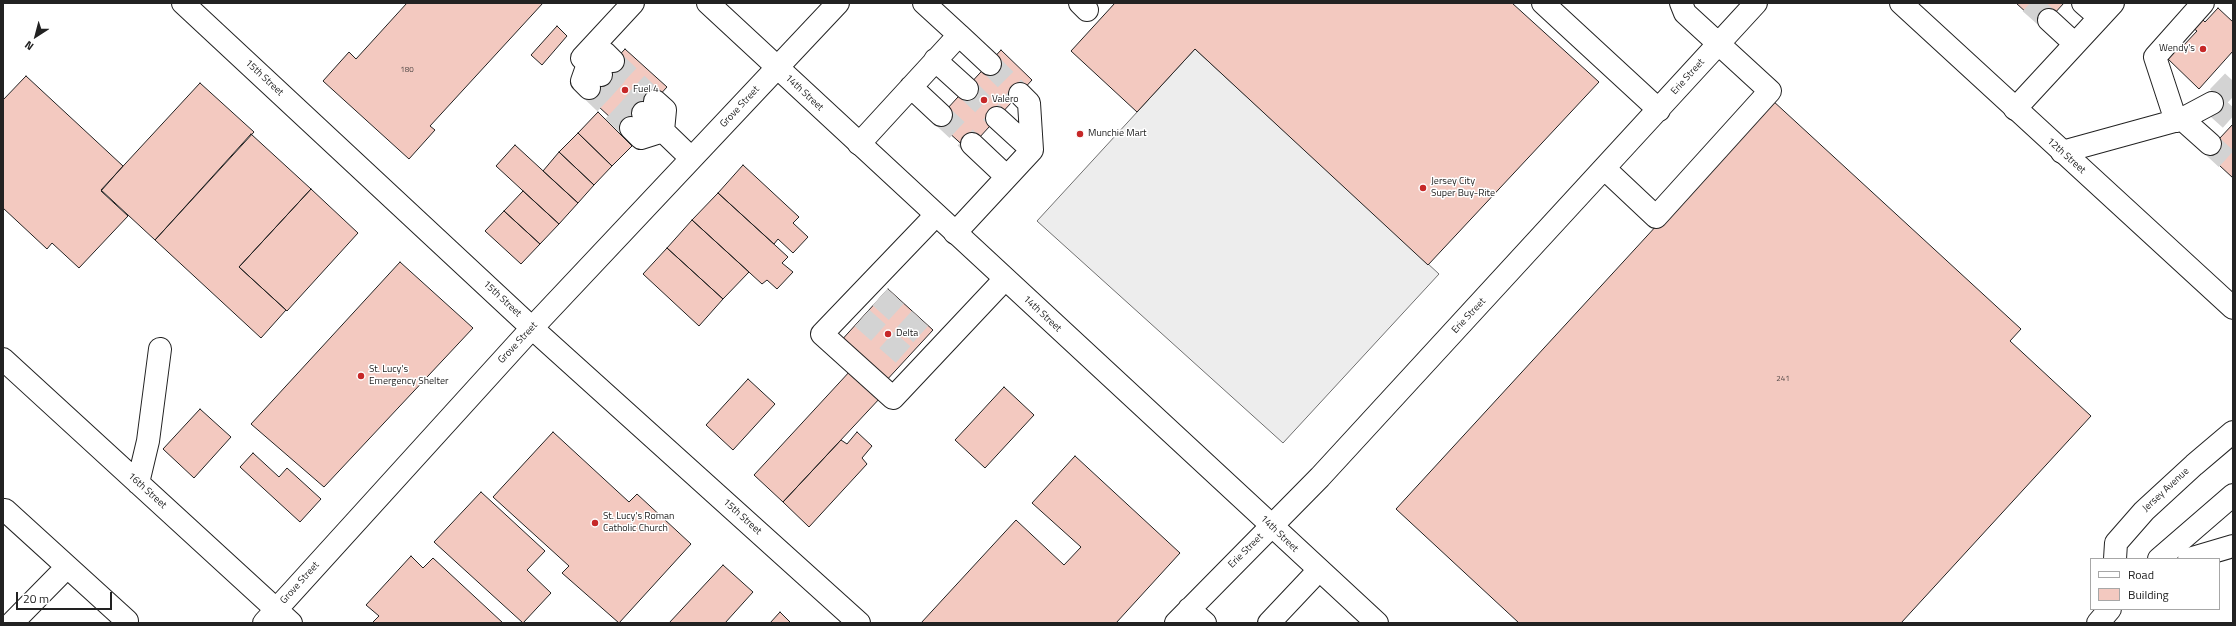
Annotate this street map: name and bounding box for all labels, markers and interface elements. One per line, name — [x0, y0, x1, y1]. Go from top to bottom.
north arrow — [16, 16, 56, 56]
text: N — [21, 37, 37, 54]
place label: Wendy's — [2159, 43, 2195, 55]
marker: Wendy's — [2198, 44, 2208, 54]
street label: 15th Street — [242, 57, 286, 99]
street label: Erie Street — [1669, 57, 1707, 97]
house number: 180 — [400, 65, 414, 75]
street label: 14th Street — [782, 72, 826, 114]
place label: Fuel 4 — [633, 84, 659, 96]
street label: Grove Street — [718, 84, 762, 130]
marker: Fuel 4 — [620, 85, 630, 95]
place label: Valero — [992, 94, 1019, 106]
marker: Valero — [979, 95, 989, 105]
place label: Munchie Mart — [1088, 128, 1147, 140]
marker: Munchie Mart — [1075, 129, 1085, 139]
street label: 12th Street — [2044, 135, 2088, 177]
place label: Jersey City Super Buy-Rite — [1431, 176, 1495, 200]
marker: Jersey City Super Buy-Rite — [1418, 183, 1428, 193]
street label: 15th Street — [480, 278, 524, 320]
street label: 14th Street — [1020, 293, 1064, 335]
street label: Erie Street — [1450, 296, 1488, 336]
street label: Grove Street — [496, 320, 540, 366]
place label: Delta — [896, 328, 918, 340]
marker: Delta — [883, 329, 893, 339]
place label: St. Lucy's Emergency Shelter — [369, 364, 448, 388]
marker: St. Lucy's Emergency Shelter — [356, 371, 366, 381]
house number: 241 — [1776, 374, 1790, 384]
street label: Jersey Avenue — [2140, 465, 2192, 515]
street label: 16th Street — [125, 470, 169, 512]
street label: 15th Street — [720, 496, 764, 538]
place label: St. Lucy's Roman Catholic Church — [603, 511, 674, 534]
street label: 14th Street — [1258, 513, 1300, 555]
marker: St. Lucy's Roman Catholic Church — [590, 518, 600, 528]
street label: Erie Street — [1226, 531, 1266, 571]
legend — [2090, 558, 2220, 610]
street label: Grove Street — [278, 559, 322, 607]
text: Road — [2128, 565, 2154, 584]
scale bar — [18, 584, 114, 610]
text: Building — [2128, 585, 2169, 604]
text: 20 m — [23, 589, 49, 608]

